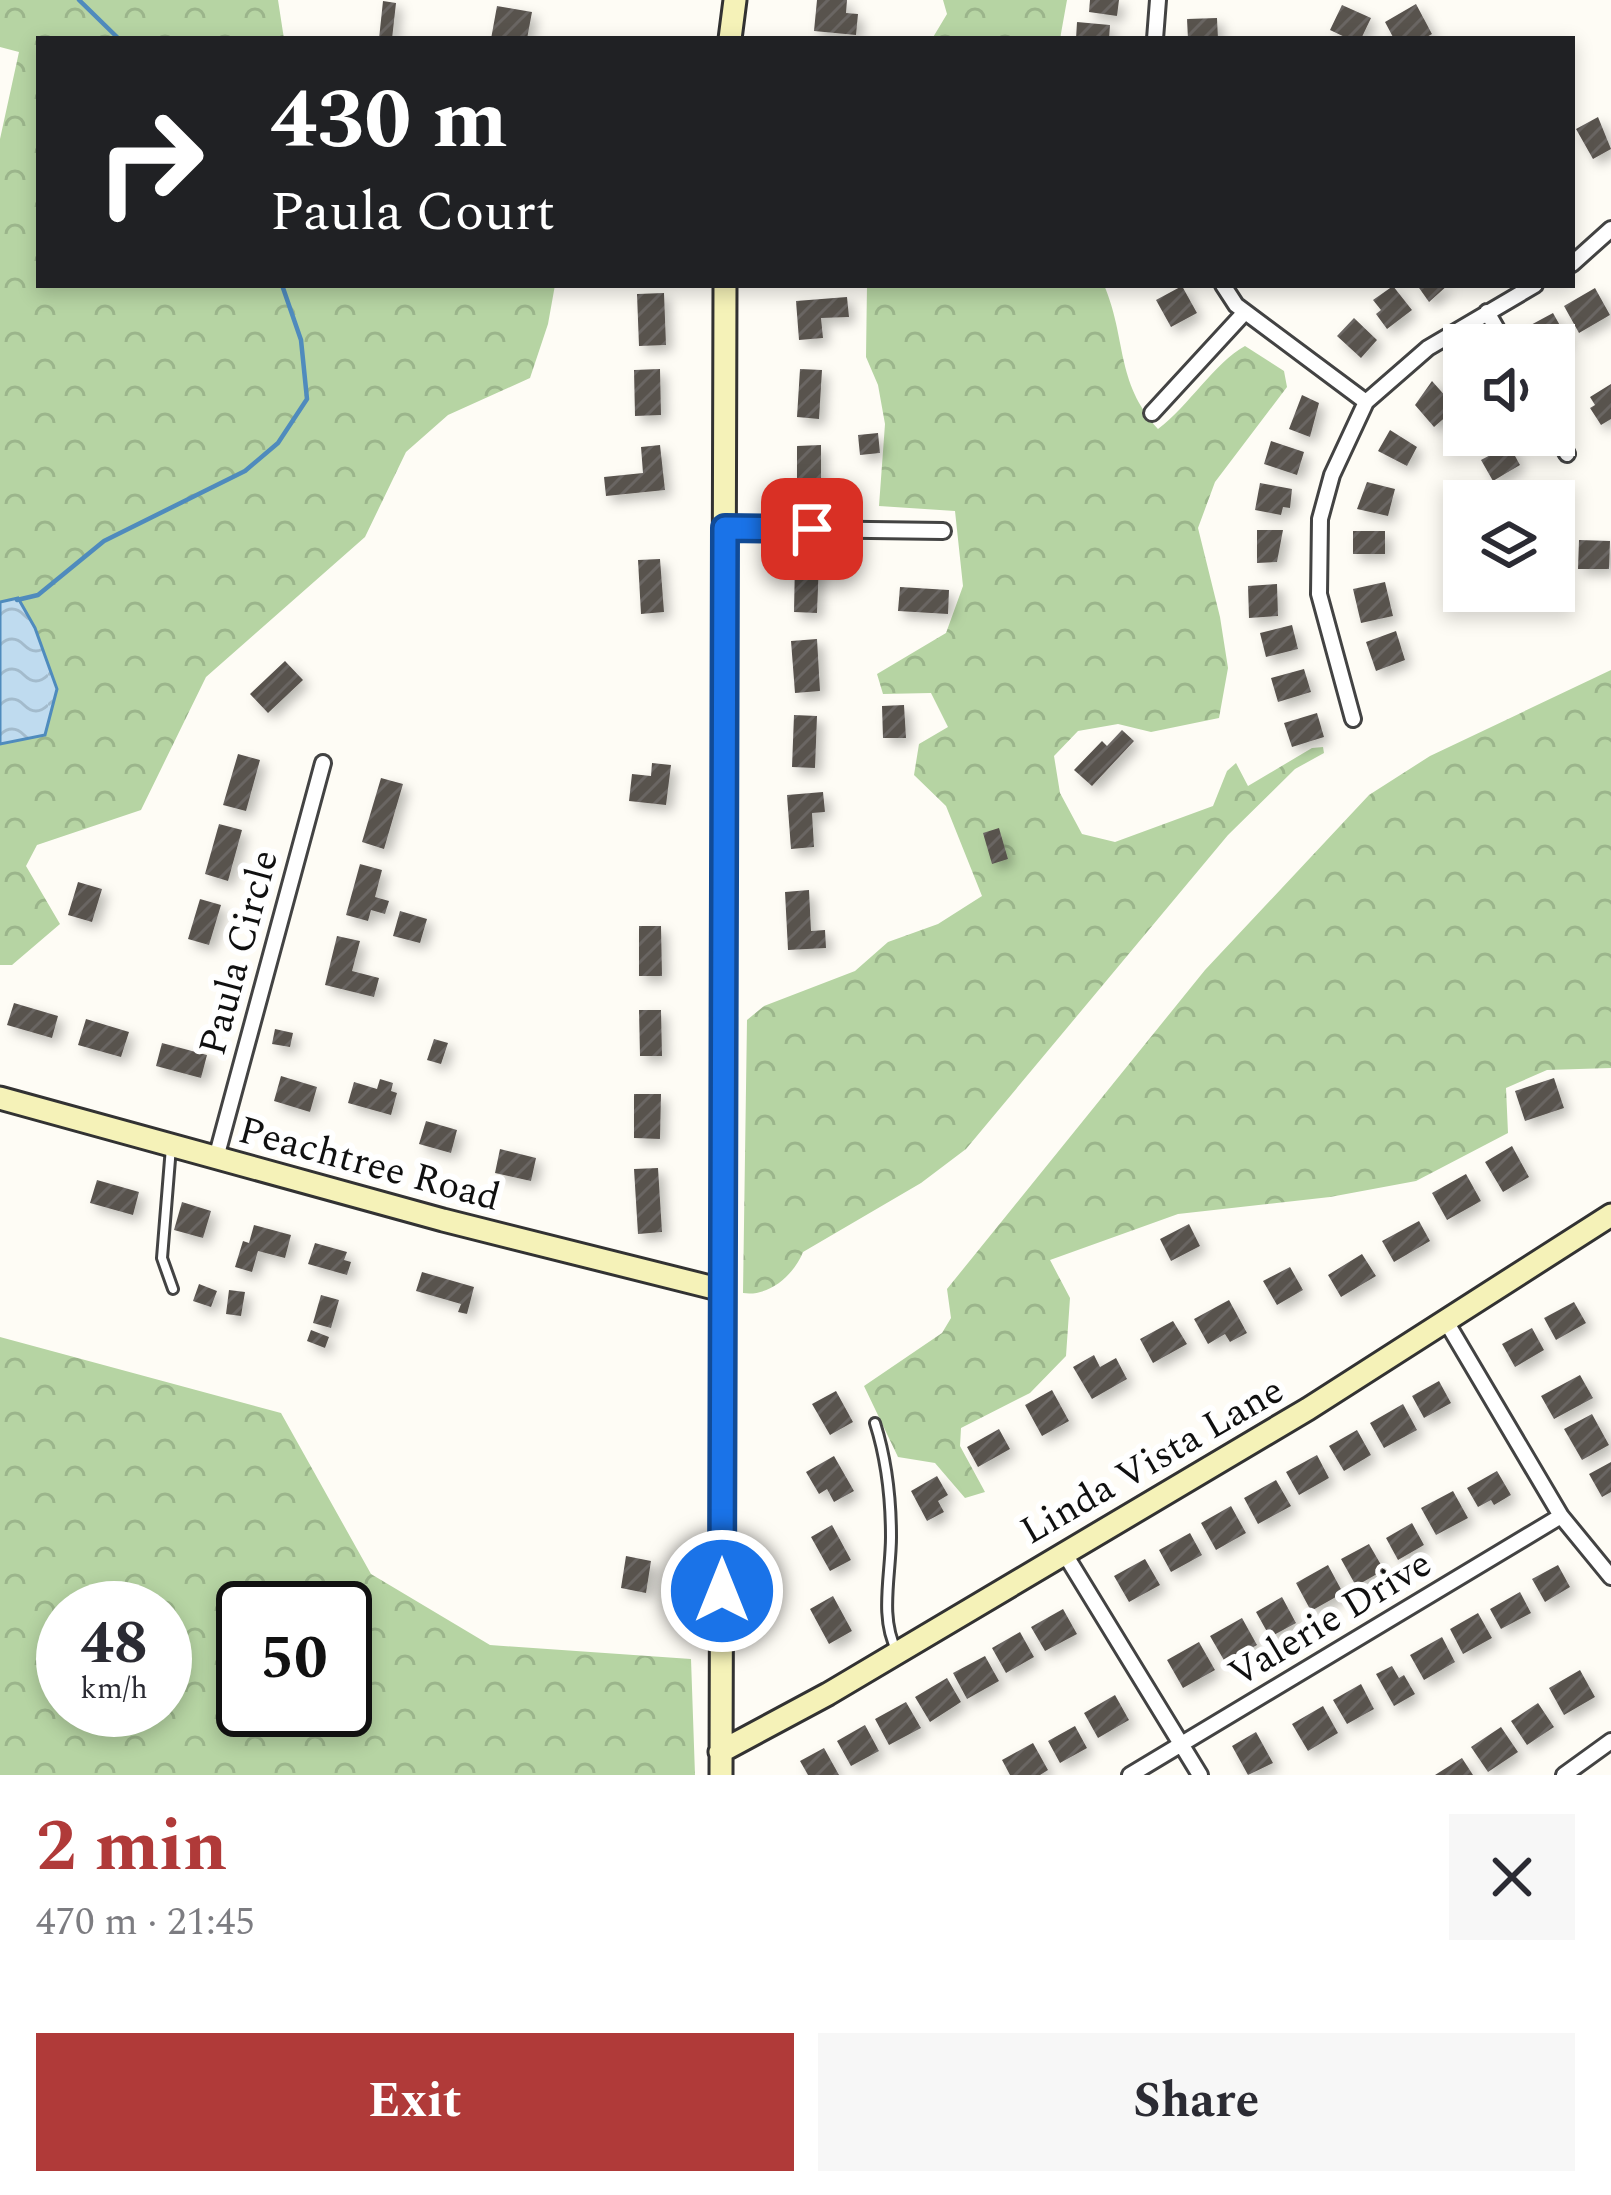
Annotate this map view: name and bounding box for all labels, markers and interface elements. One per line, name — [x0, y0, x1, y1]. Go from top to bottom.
text: 430 m — [270, 57, 508, 185]
icon: right — [72, 84, 228, 240]
text: Paula Court — [270, 172, 555, 254]
map controls — [1443, 324, 1575, 612]
button: sound — [1443, 324, 1575, 456]
pin — [761, 478, 863, 580]
button: layers — [1443, 480, 1575, 612]
icon: arrive — [779, 496, 845, 562]
street label: Paula Circle — [184, 843, 295, 1062]
street label: Peachtree Road — [232, 1101, 507, 1228]
street label: Linda Vista Lane — [1009, 1362, 1295, 1561]
position arrow — [659, 1528, 785, 1654]
street label: Valerie Drive — [1217, 1535, 1443, 1703]
speed limit sign: 50 — [216, 1581, 372, 1737]
text: 48 — [80, 1598, 148, 1690]
text: km/h — [80, 1666, 148, 1712]
text: 2 min — [36, 1793, 228, 1902]
button: close — [1449, 1814, 1575, 1940]
text: 470 m · 21:45 — [36, 1893, 255, 1952]
button: Exit — [36, 2033, 794, 2171]
button: Share — [818, 2033, 1575, 2171]

